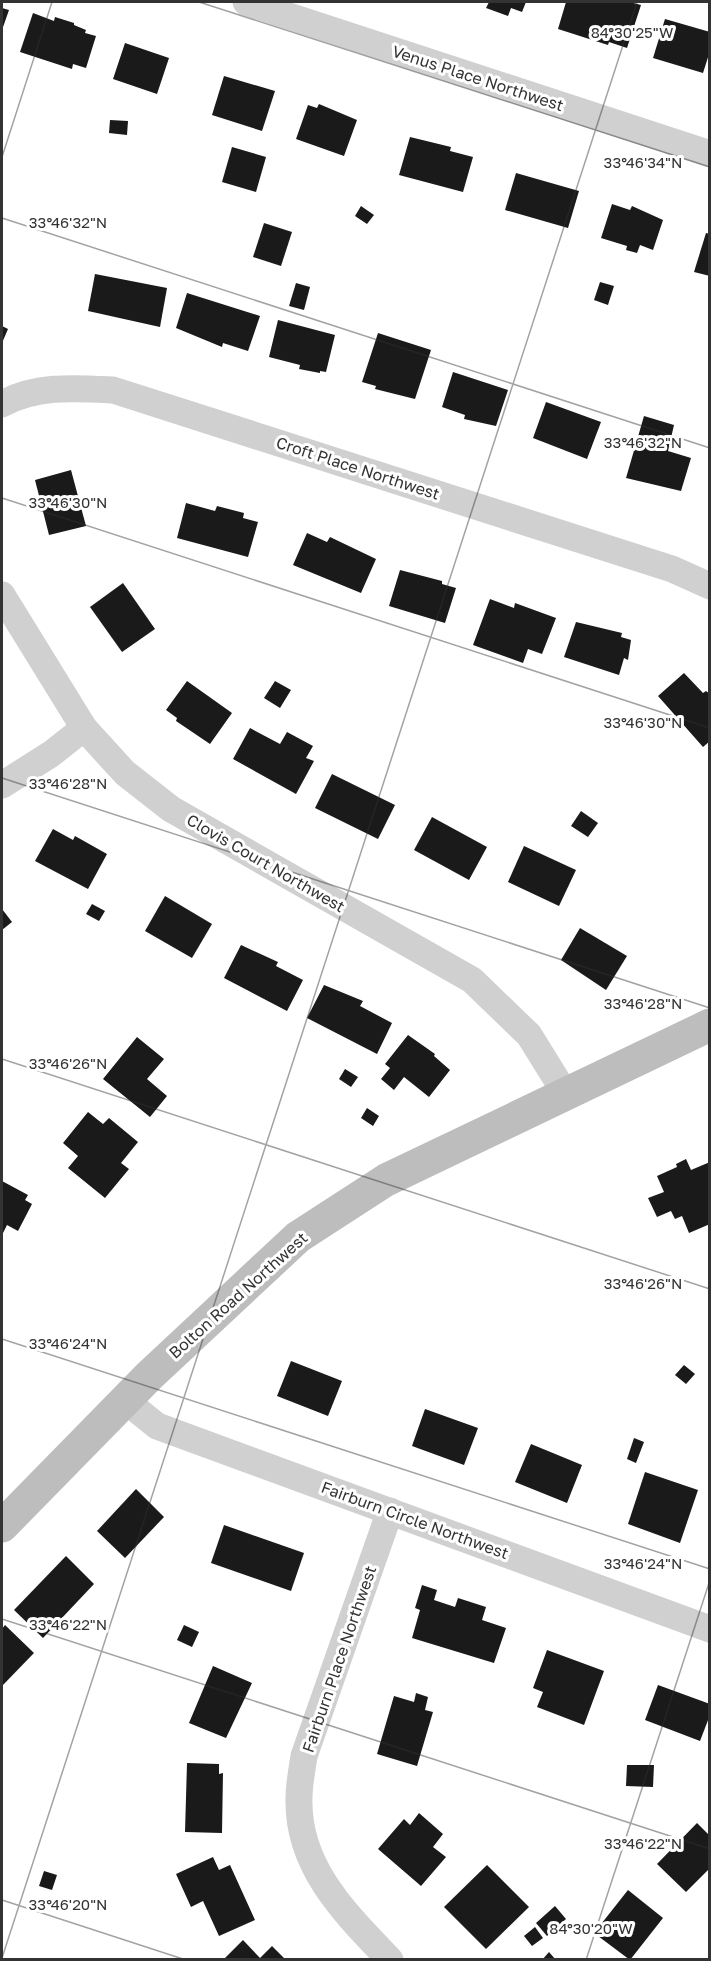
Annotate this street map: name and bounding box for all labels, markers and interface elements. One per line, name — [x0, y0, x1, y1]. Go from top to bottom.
text: 84°30'25"W — [591, 23, 673, 41]
street label: Venus Place Northwest — [390, 41, 566, 115]
text: 33°46'34"N — [604, 153, 682, 171]
text: 33°46'32"N — [29, 213, 107, 231]
street label: Croft Place Northwest — [274, 432, 442, 504]
text: 33°46'32"N — [604, 433, 682, 451]
text: 33°46'30"N — [29, 493, 107, 511]
text: 33°46'30"N — [604, 713, 682, 731]
text: 33°46'28"N — [29, 774, 107, 792]
street label: Clovis Court Northwest — [183, 810, 349, 916]
text: 33°46'28"N — [604, 994, 682, 1012]
text: 33°46'26"N — [29, 1054, 107, 1072]
street label: Bolton Road Northwest — [165, 1228, 311, 1362]
text: 33°46'26"N — [604, 1274, 682, 1292]
text: 33°46'24"N — [29, 1334, 107, 1352]
street label: Fairburn Circle Northwest — [319, 1477, 511, 1563]
text: 33°46'24"N — [604, 1554, 682, 1572]
street label: Fairburn Place Northwest — [298, 1563, 380, 1755]
text: 33°46'22"N — [29, 1615, 107, 1633]
text: 33°46'22"N — [604, 1834, 682, 1852]
text: 33°46'20"N — [29, 1895, 107, 1913]
text: 84°30'20"W — [549, 1919, 633, 1937]

